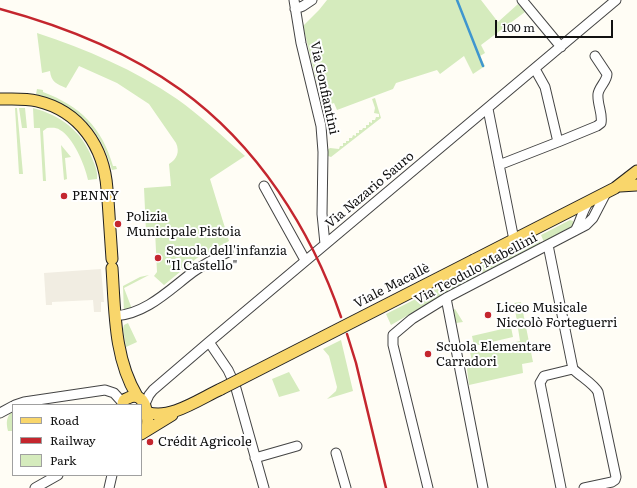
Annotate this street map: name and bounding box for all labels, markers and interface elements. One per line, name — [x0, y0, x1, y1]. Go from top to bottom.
scale bar — [497, 12, 615, 38]
text: 100 m — [502, 18, 535, 36]
street label: Via Gonfiantini — [306, 40, 342, 136]
street label: Via Nazario Sauro — [323, 148, 417, 232]
place label: PENNY — [72, 188, 119, 204]
marker: PENNY — [59, 191, 69, 201]
place label: Polizia Municipale Pistoia — [126, 209, 241, 240]
marker: Polizia Municipale Pistoia — [113, 219, 123, 229]
street label: Via Teodulo Mabellini — [412, 230, 540, 308]
place label: Scuola dell'infanzia "Il Castello" — [166, 243, 287, 274]
marker: Scuola dell'infanzia "Il Castello" — [153, 253, 163, 263]
street label: Viale Macallè — [352, 260, 432, 312]
place label: Liceo Musicale Niccolò Forteguerri — [496, 300, 617, 331]
marker: Liceo Musicale Niccolò Forteguerri — [483, 310, 493, 320]
place label: Scuola Elementare Carradori — [436, 339, 551, 370]
marker: Scuola Elementare Carradori — [423, 349, 433, 359]
legend — [12, 404, 142, 476]
text: Road — [50, 411, 79, 429]
text: Railway — [50, 431, 96, 449]
place label: Crédit Agricole — [158, 434, 252, 450]
marker: Crédit Agricole — [145, 437, 155, 447]
text: Park — [50, 451, 76, 469]

